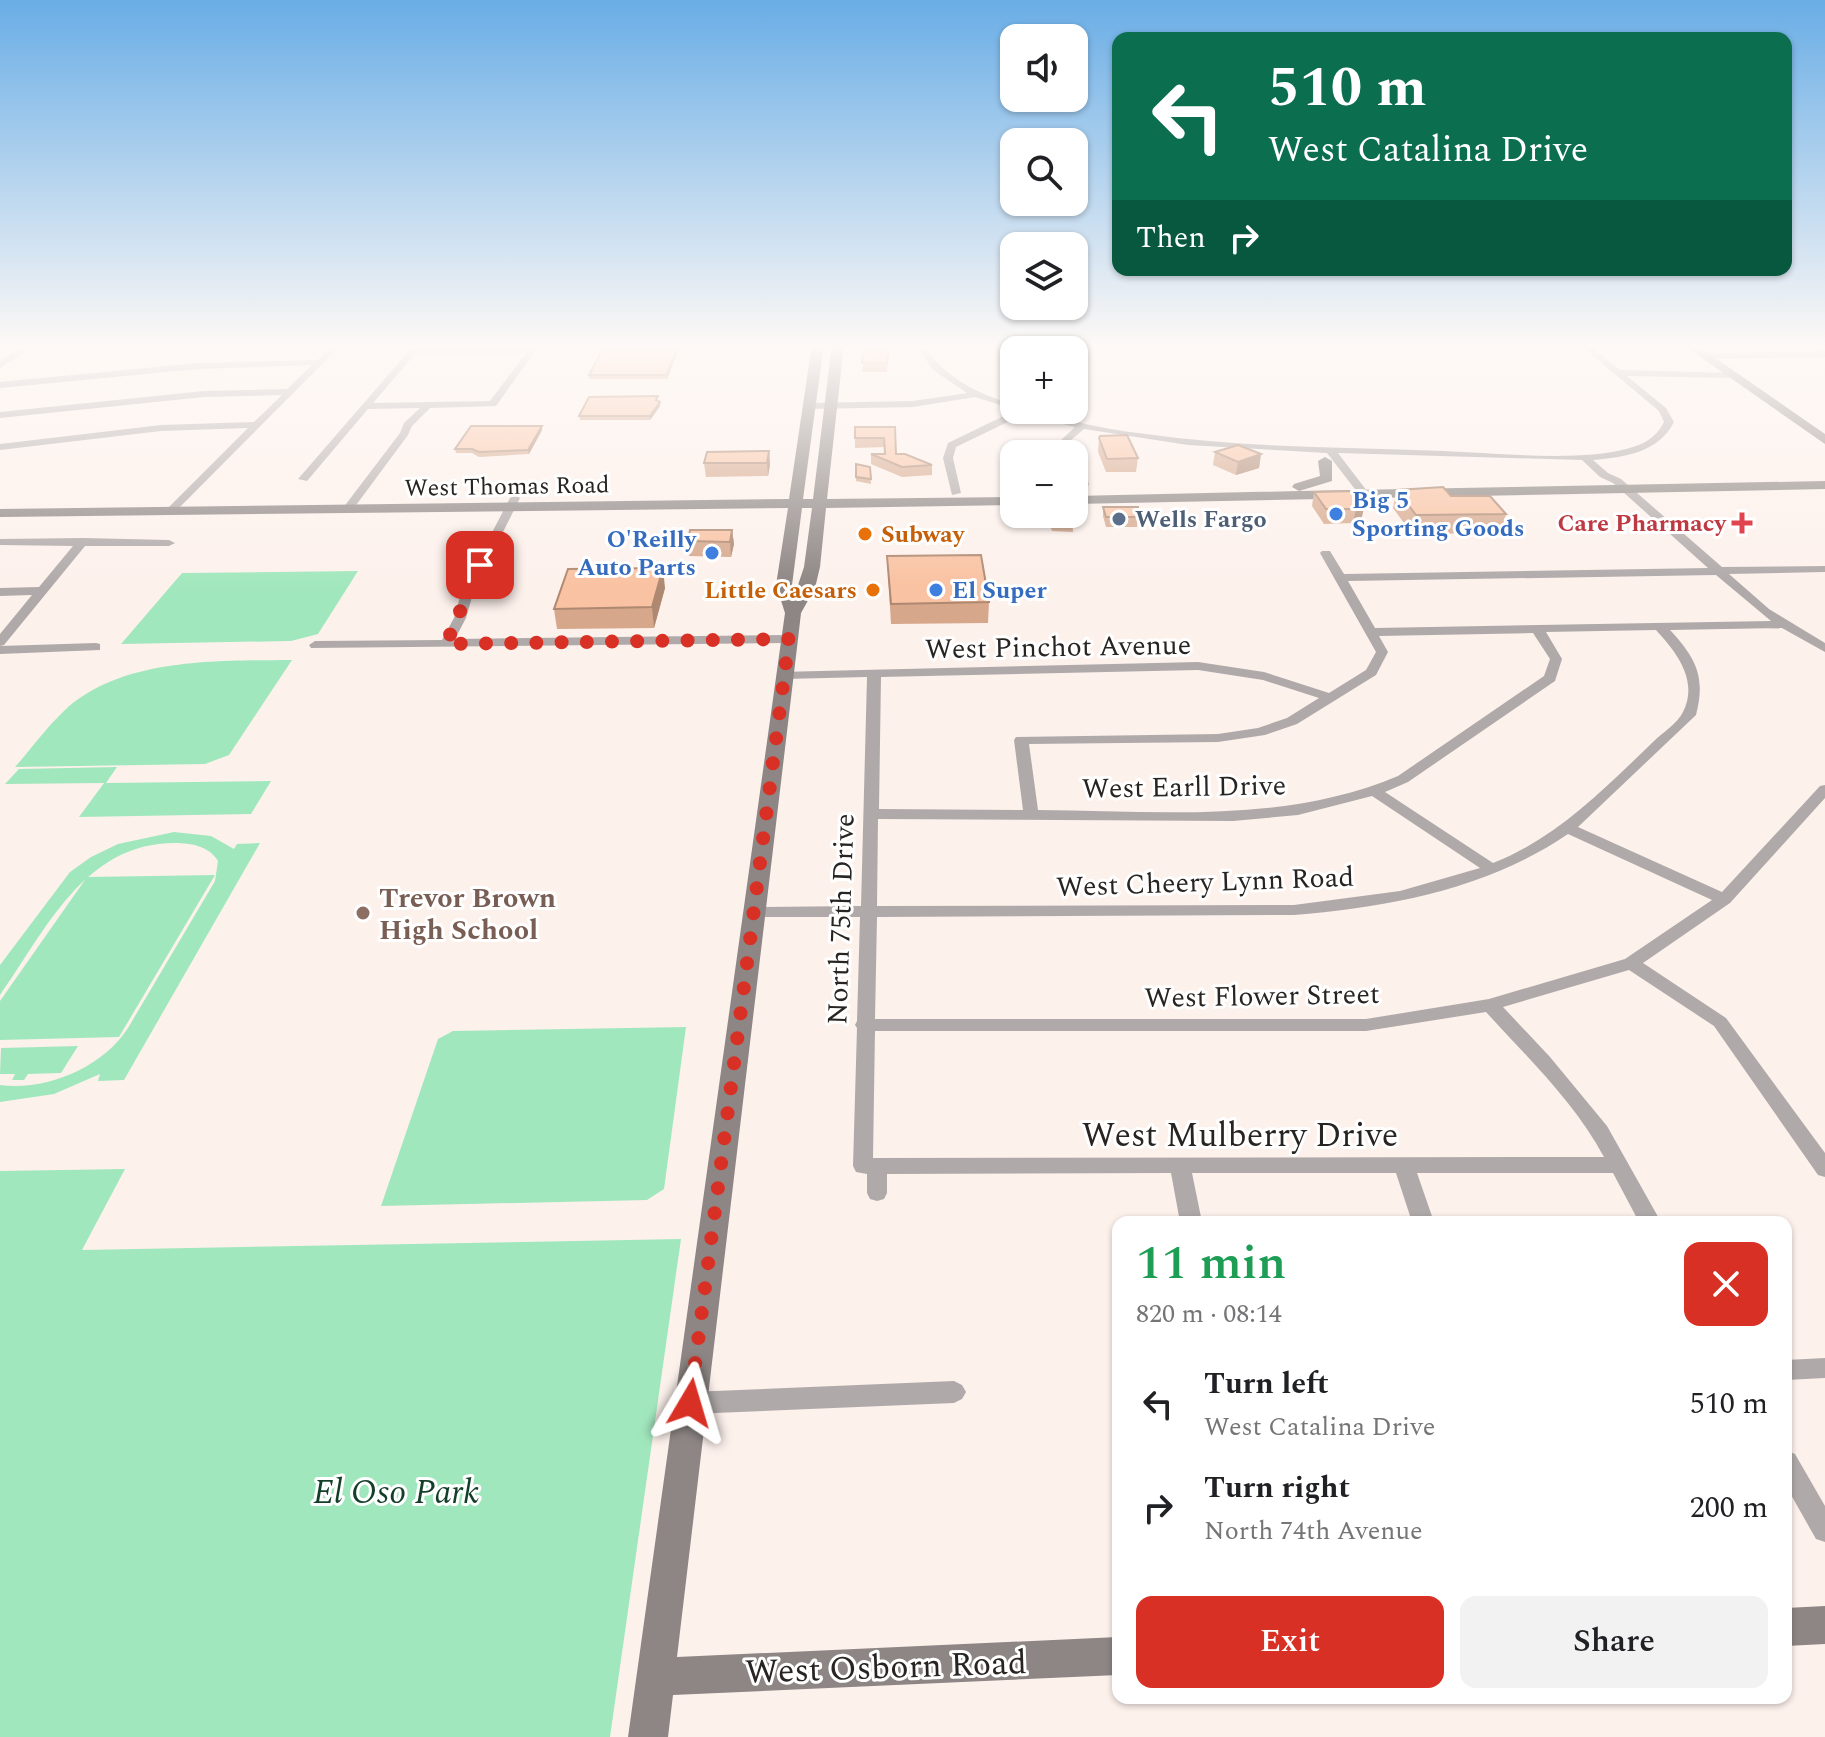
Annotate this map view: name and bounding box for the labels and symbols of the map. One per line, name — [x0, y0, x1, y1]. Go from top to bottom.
street label: West Thomas Road — [404, 467, 610, 507]
place label: Big 5 Sporting Goods — [1352, 483, 1524, 547]
place label: Wells Fargo — [1135, 502, 1267, 538]
marker: Big 5 Sporting Goods — [1327, 505, 1345, 523]
place label: Care Pharmacy — [1557, 506, 1728, 542]
marker: Wells Fargo — [1110, 510, 1128, 528]
marker: Care Pharmacy — [1733, 514, 1751, 532]
place label: Subway — [881, 517, 966, 553]
place label: O'Reilly Auto Parts — [577, 522, 698, 586]
marker: Subway — [856, 525, 874, 543]
pin — [446, 531, 514, 599]
marker: O'Reilly Auto Parts — [703, 544, 721, 562]
place label: Little Caesars — [704, 573, 857, 609]
place label: El Super — [952, 573, 1047, 609]
marker: Little Caesars — [864, 581, 882, 599]
marker: El Super — [927, 581, 945, 599]
street label: West Pinchot Avenue — [925, 624, 1192, 671]
street label: West Earll Drive — [1082, 764, 1287, 811]
street label: North 75th Drive — [816, 813, 867, 1026]
street label: West Cheery Lynn Road — [1055, 856, 1355, 909]
place label: Trevor Brown High School — [379, 877, 556, 952]
marker: Trevor Brown High School — [354, 904, 372, 922]
street label: West Flower Street — [1144, 973, 1380, 1020]
street label: West Mulberry Drive — [1082, 1110, 1398, 1162]
position arrow — [648, 1361, 732, 1445]
park label: El Oso Park — [313, 1467, 479, 1519]
street label: West Osborn Road — [744, 1637, 1028, 1699]

